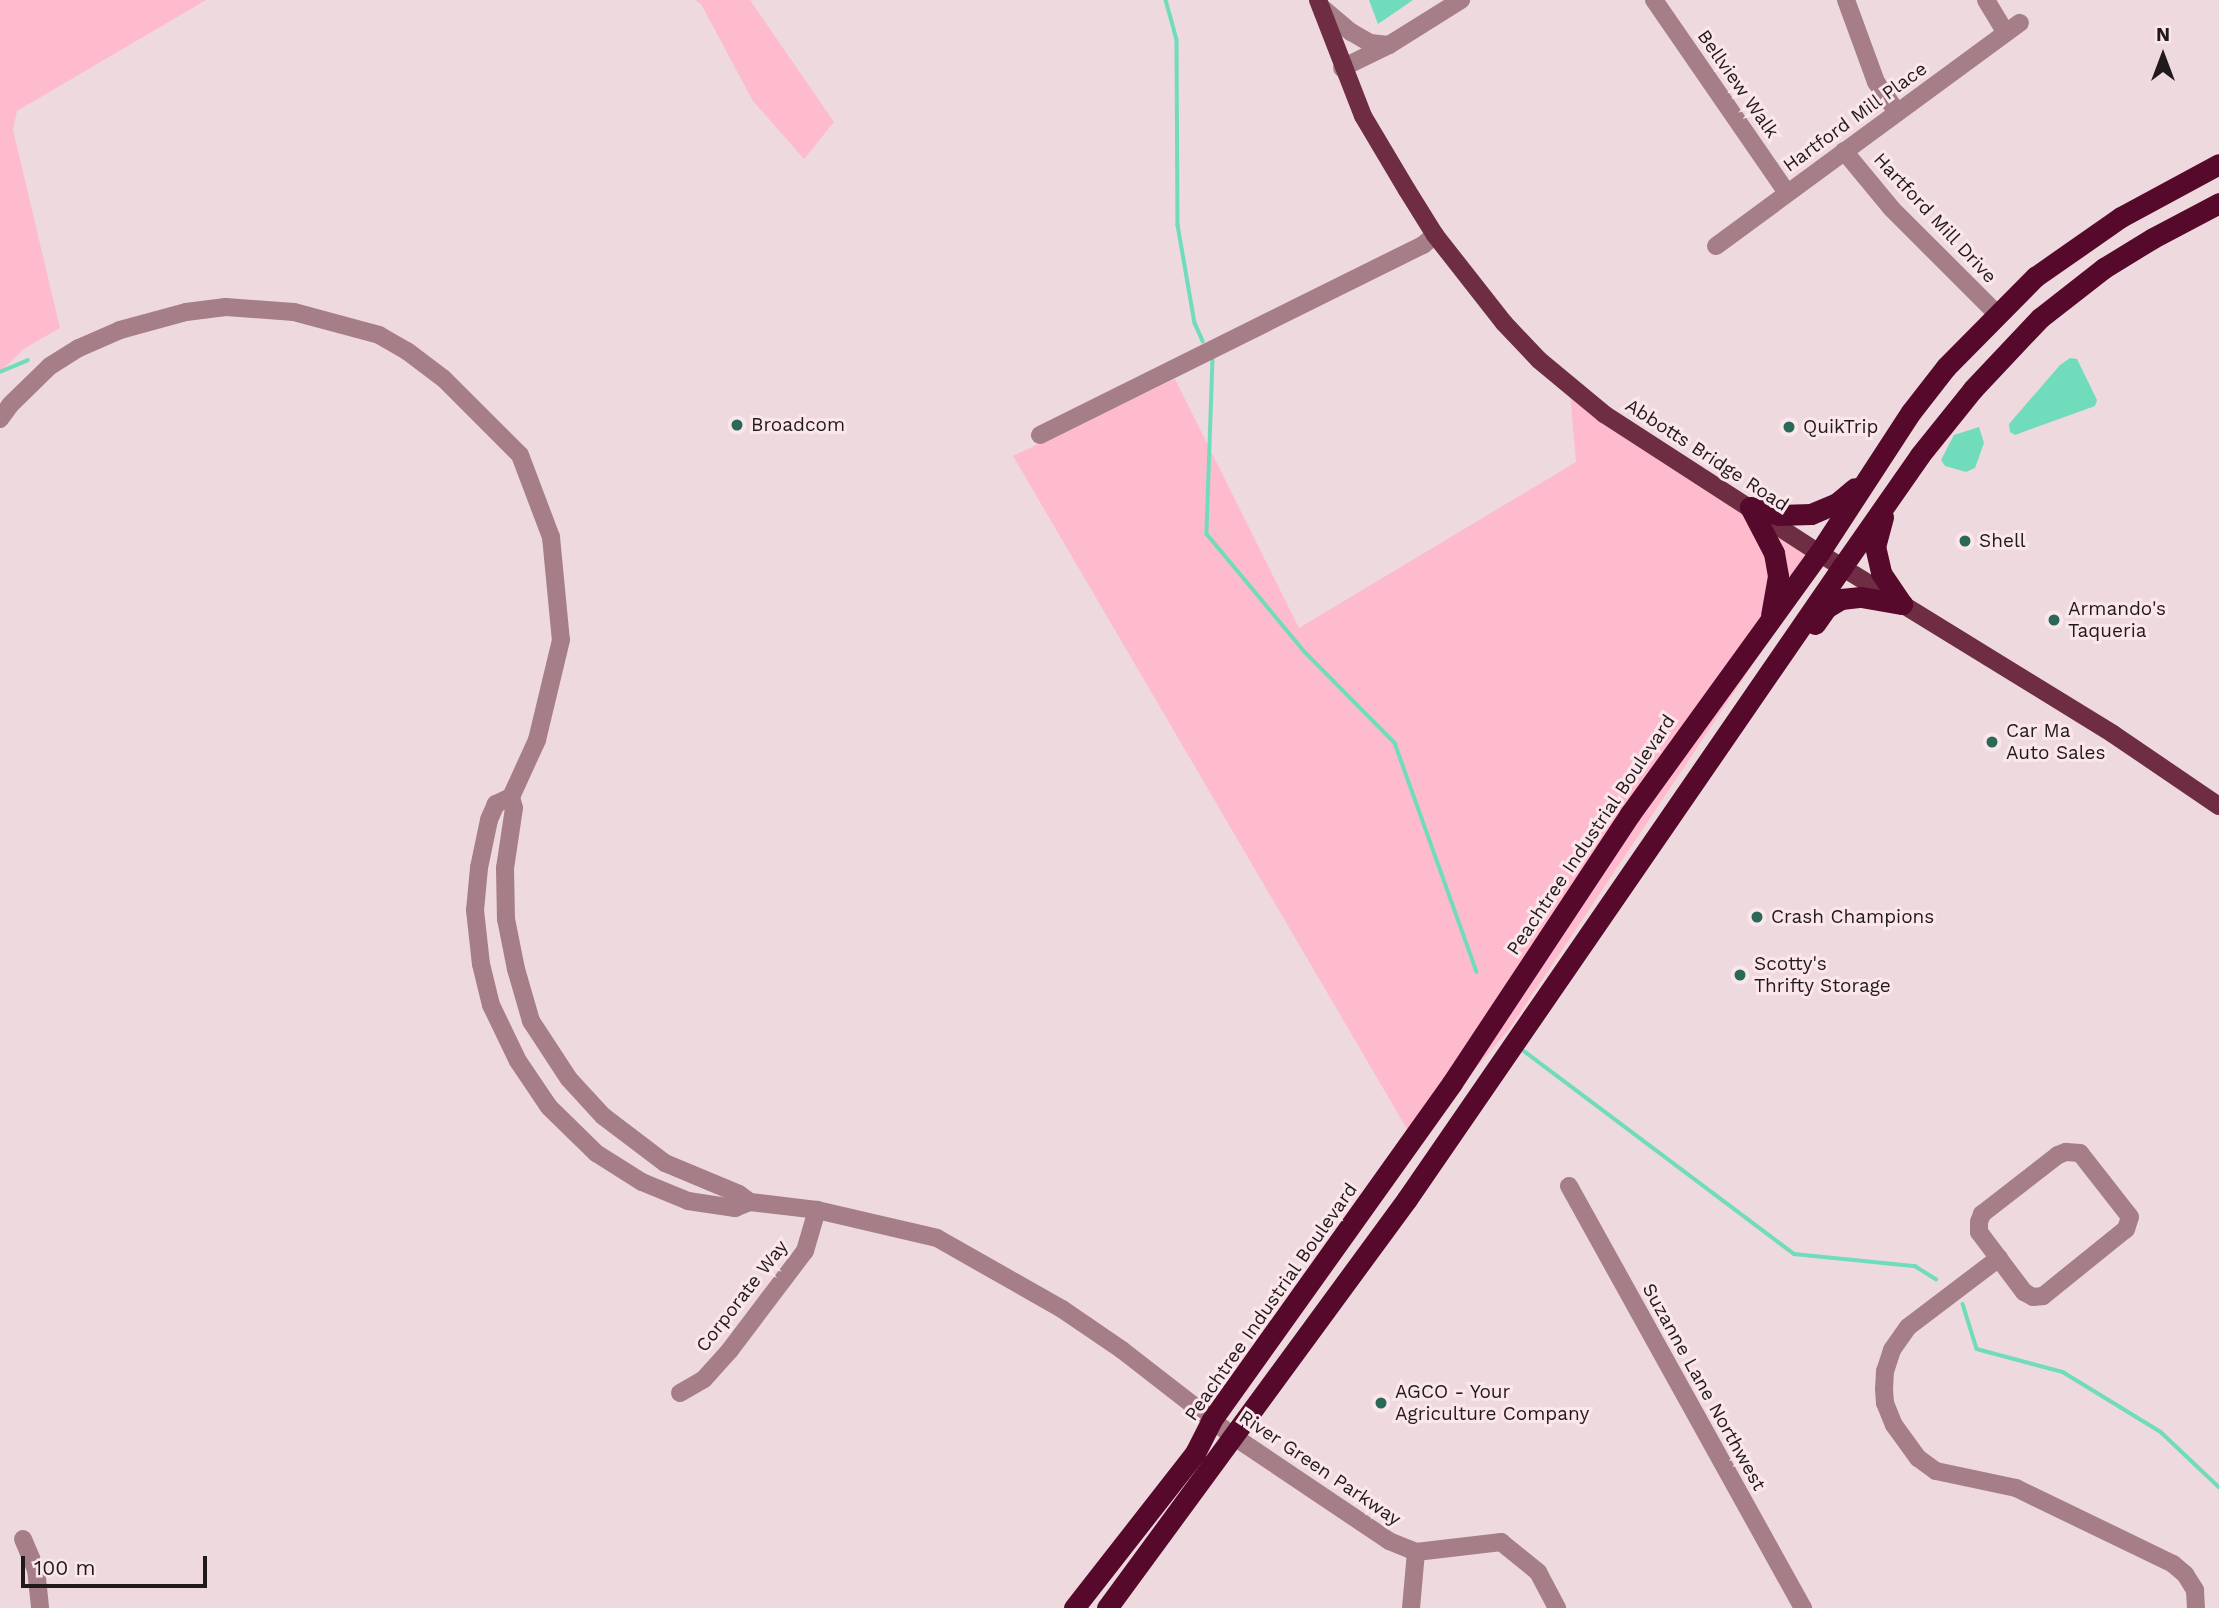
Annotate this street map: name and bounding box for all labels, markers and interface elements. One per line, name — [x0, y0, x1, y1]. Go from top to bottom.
north arrow — [2128, 21, 2198, 91]
text: N — [2156, 23, 2170, 46]
street label: Bellview Walk — [1692, 25, 1784, 143]
street label: Hartford Mill Place — [1778, 57, 1932, 177]
street label: Hartford Mill Drive — [1869, 148, 2001, 288]
street label: Abbotts Bridge Road — [1621, 394, 1793, 516]
place label: Broadcom — [751, 414, 845, 436]
place label: QuikTrip — [1803, 416, 1878, 438]
marker: Broadcom — [729, 417, 745, 433]
marker: QuikTrip — [1781, 419, 1797, 435]
place label: Shell — [1979, 530, 2026, 552]
marker: Shell — [1957, 533, 1973, 549]
place label: Armando's Taqueria — [2068, 598, 2166, 642]
marker: Armando's Taqueria — [2046, 612, 2062, 628]
street label: Peachtree Industrial Boulevard — [1502, 710, 1680, 960]
place label: Car Ma Auto Sales — [2006, 720, 2105, 764]
marker: Car Ma Auto Sales — [1984, 734, 2000, 750]
place label: Crash Champions — [1771, 906, 1934, 928]
marker: Crash Champions — [1749, 909, 1765, 925]
place label: Scotty's Thrifty Storage — [1754, 953, 1891, 997]
marker: Scotty's Thrifty Storage — [1732, 967, 1748, 983]
street label: Peachtree Industrial Boulevard — [1180, 1178, 1362, 1426]
street label: Corporate Way — [691, 1235, 793, 1357]
street label: Suzanne Lane Northwest — [1637, 1279, 1771, 1495]
place label: AGCO - Your Agriculture Company — [1395, 1381, 1589, 1425]
marker: AGCO - Your Agriculture Company — [1373, 1395, 1389, 1411]
street label: River Green Parkway — [1235, 1405, 1405, 1531]
scale bar — [24, 1542, 210, 1586]
text: 100 m — [34, 1555, 96, 1580]

